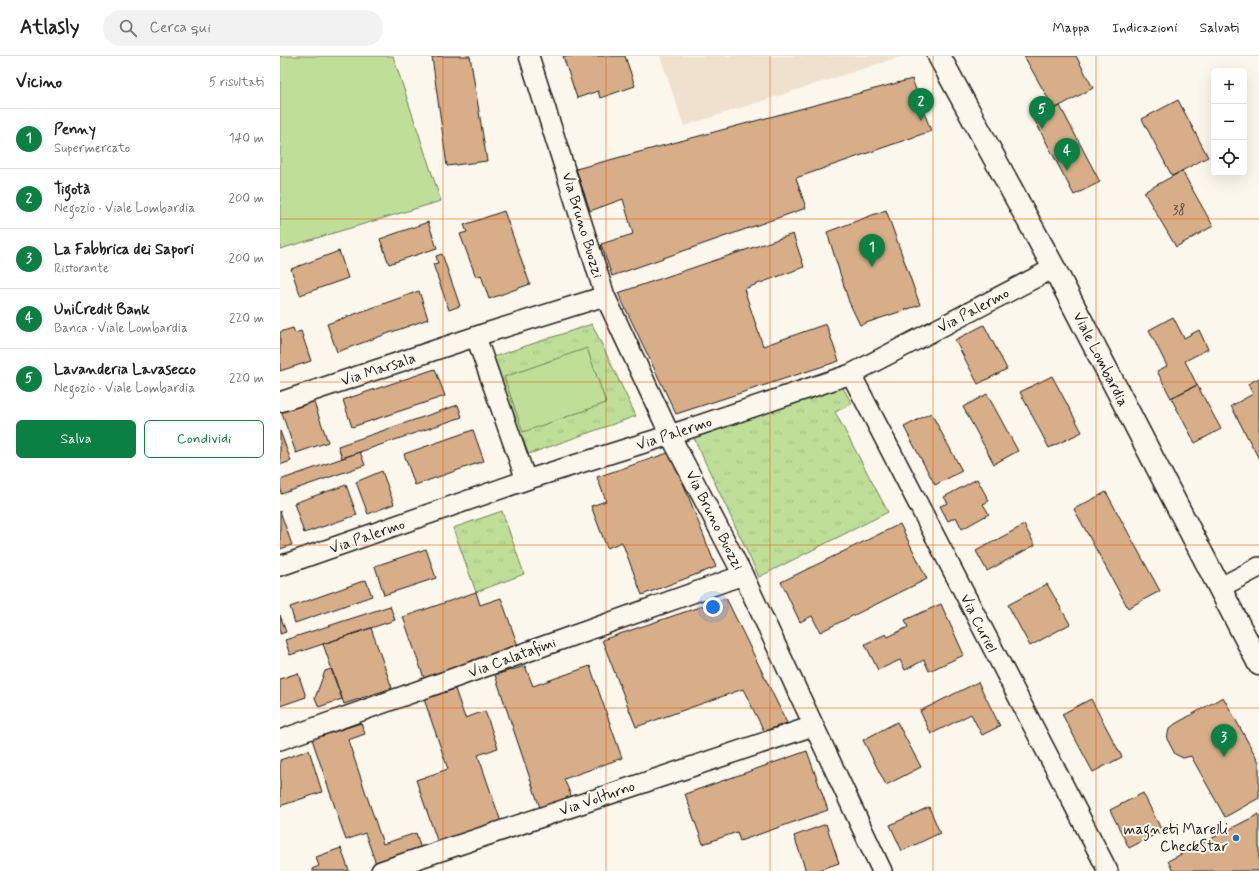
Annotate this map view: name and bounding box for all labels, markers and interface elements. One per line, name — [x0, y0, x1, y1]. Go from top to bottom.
search box — [103, 10, 383, 46]
text: Atlasly — [20, 15, 79, 40]
icon: search — [117, 17, 139, 39]
text: Cerca qui — [149, 18, 211, 38]
text: Mappa — [1052, 19, 1090, 37]
text: Indicazioni — [1112, 19, 1177, 37]
text: Salvati — [1199, 19, 1239, 37]
map controls — [1211, 68, 1247, 176]
button: + — [1211, 68, 1247, 104]
text: Vicino — [16, 71, 62, 93]
text: 5 risultati — [209, 74, 264, 91]
pin: 2 — [908, 88, 934, 121]
pin: 5 — [1029, 96, 1055, 129]
button: − — [1211, 104, 1247, 140]
text: Penny — [54, 120, 96, 140]
text: 1 — [26, 130, 32, 147]
text: 140 m — [229, 130, 264, 147]
pin: 4 — [1054, 138, 1080, 171]
text: Supermercato — [54, 140, 130, 157]
button: locate — [1211, 140, 1247, 176]
street label: Via Bruno Buozzi — [556, 170, 608, 281]
text: Tigotà — [54, 180, 90, 200]
text: 2 — [26, 190, 32, 207]
text: 200 m — [229, 190, 264, 207]
text: Negozio · Viale Lombardia — [54, 200, 195, 217]
house number: 38 — [1172, 202, 1186, 219]
pin: 1 — [859, 234, 885, 267]
text: La Fabbrica dei Sapori — [54, 240, 194, 260]
text: 3 — [26, 250, 32, 267]
text: 200 m — [229, 250, 264, 267]
text: Ristorante — [54, 260, 109, 277]
street label: Via Palermo — [934, 284, 1013, 338]
text: UniCredit Bank — [54, 300, 150, 320]
street label: Viale Lombardia — [1068, 309, 1133, 411]
text: 4 — [25, 310, 33, 327]
text: 220 m — [229, 310, 264, 327]
text: Banca · Viale Lombardia — [54, 320, 188, 337]
street label: Via Marsala — [338, 348, 418, 391]
text: Lavanderia Lavasecco — [54, 360, 196, 380]
text: 5 — [25, 370, 33, 387]
text: 220 m — [229, 370, 264, 387]
text: Negozio · Viale Lombardia — [54, 380, 195, 397]
street label: Via Palermo — [634, 412, 715, 456]
button: Salva — [16, 420, 136, 458]
button: Condividi — [144, 420, 264, 458]
street label: Via Bruno Buozzi — [680, 467, 748, 574]
street label: Via Palermo — [327, 515, 408, 559]
street label: Via Curiel — [955, 591, 1001, 656]
your location — [703, 597, 723, 617]
street label: Via Calatafimi — [466, 633, 559, 683]
pin: 3 — [1211, 724, 1237, 757]
street label: Via Volturno — [557, 777, 638, 821]
place label: magneti Marelli CheckStar — [1123, 820, 1228, 857]
marker: magneti Marelli CheckStar — [1231, 833, 1241, 843]

